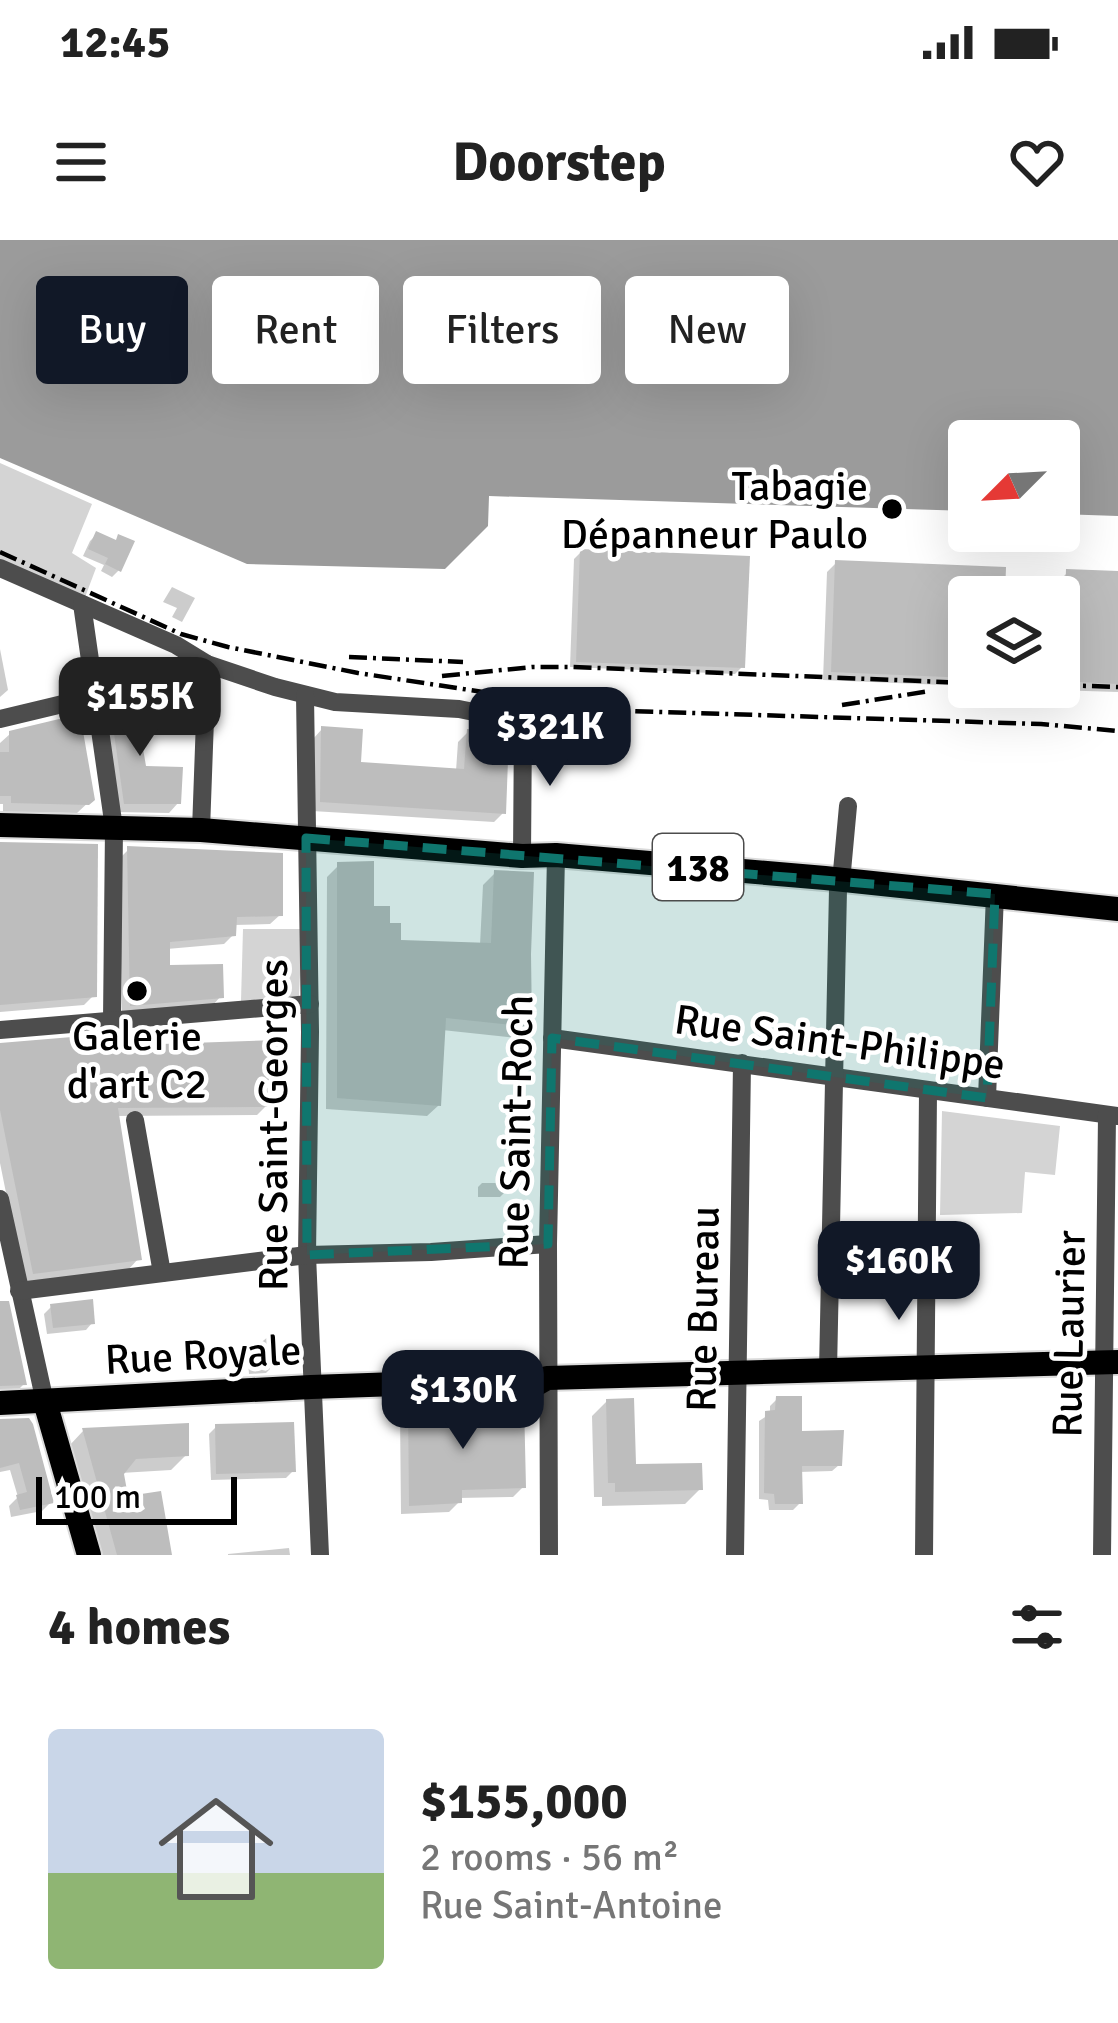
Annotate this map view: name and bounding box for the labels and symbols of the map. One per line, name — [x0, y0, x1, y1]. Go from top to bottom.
north arrow — [948, 420, 1080, 552]
place label: Tabagie Dépanneur Paulo — [561, 461, 868, 560]
marker: Tabagie Dépanneur Paulo — [879, 496, 905, 522]
pin: $155K — [56, 657, 224, 759]
pin: $321K — [466, 687, 634, 789]
road number: 138 — [653, 834, 743, 900]
street label: Rue Saint-Georges — [248, 959, 299, 1291]
marker: Galerie d'art C2 — [124, 978, 150, 1004]
street label: Rue Saint-Roch — [489, 994, 544, 1270]
street label: Rue Saint-Philippe — [671, 994, 1008, 1091]
place label: Galerie d'art C2 — [67, 1011, 207, 1110]
street label: Rue Bureau — [676, 1206, 731, 1412]
pin: $160K — [815, 1221, 983, 1323]
street label: Rue Laurier — [1042, 1229, 1097, 1438]
street label: Rue Royale — [104, 1325, 303, 1386]
pin: $130K — [379, 1350, 547, 1452]
scale bar — [36, 1471, 237, 1524]

